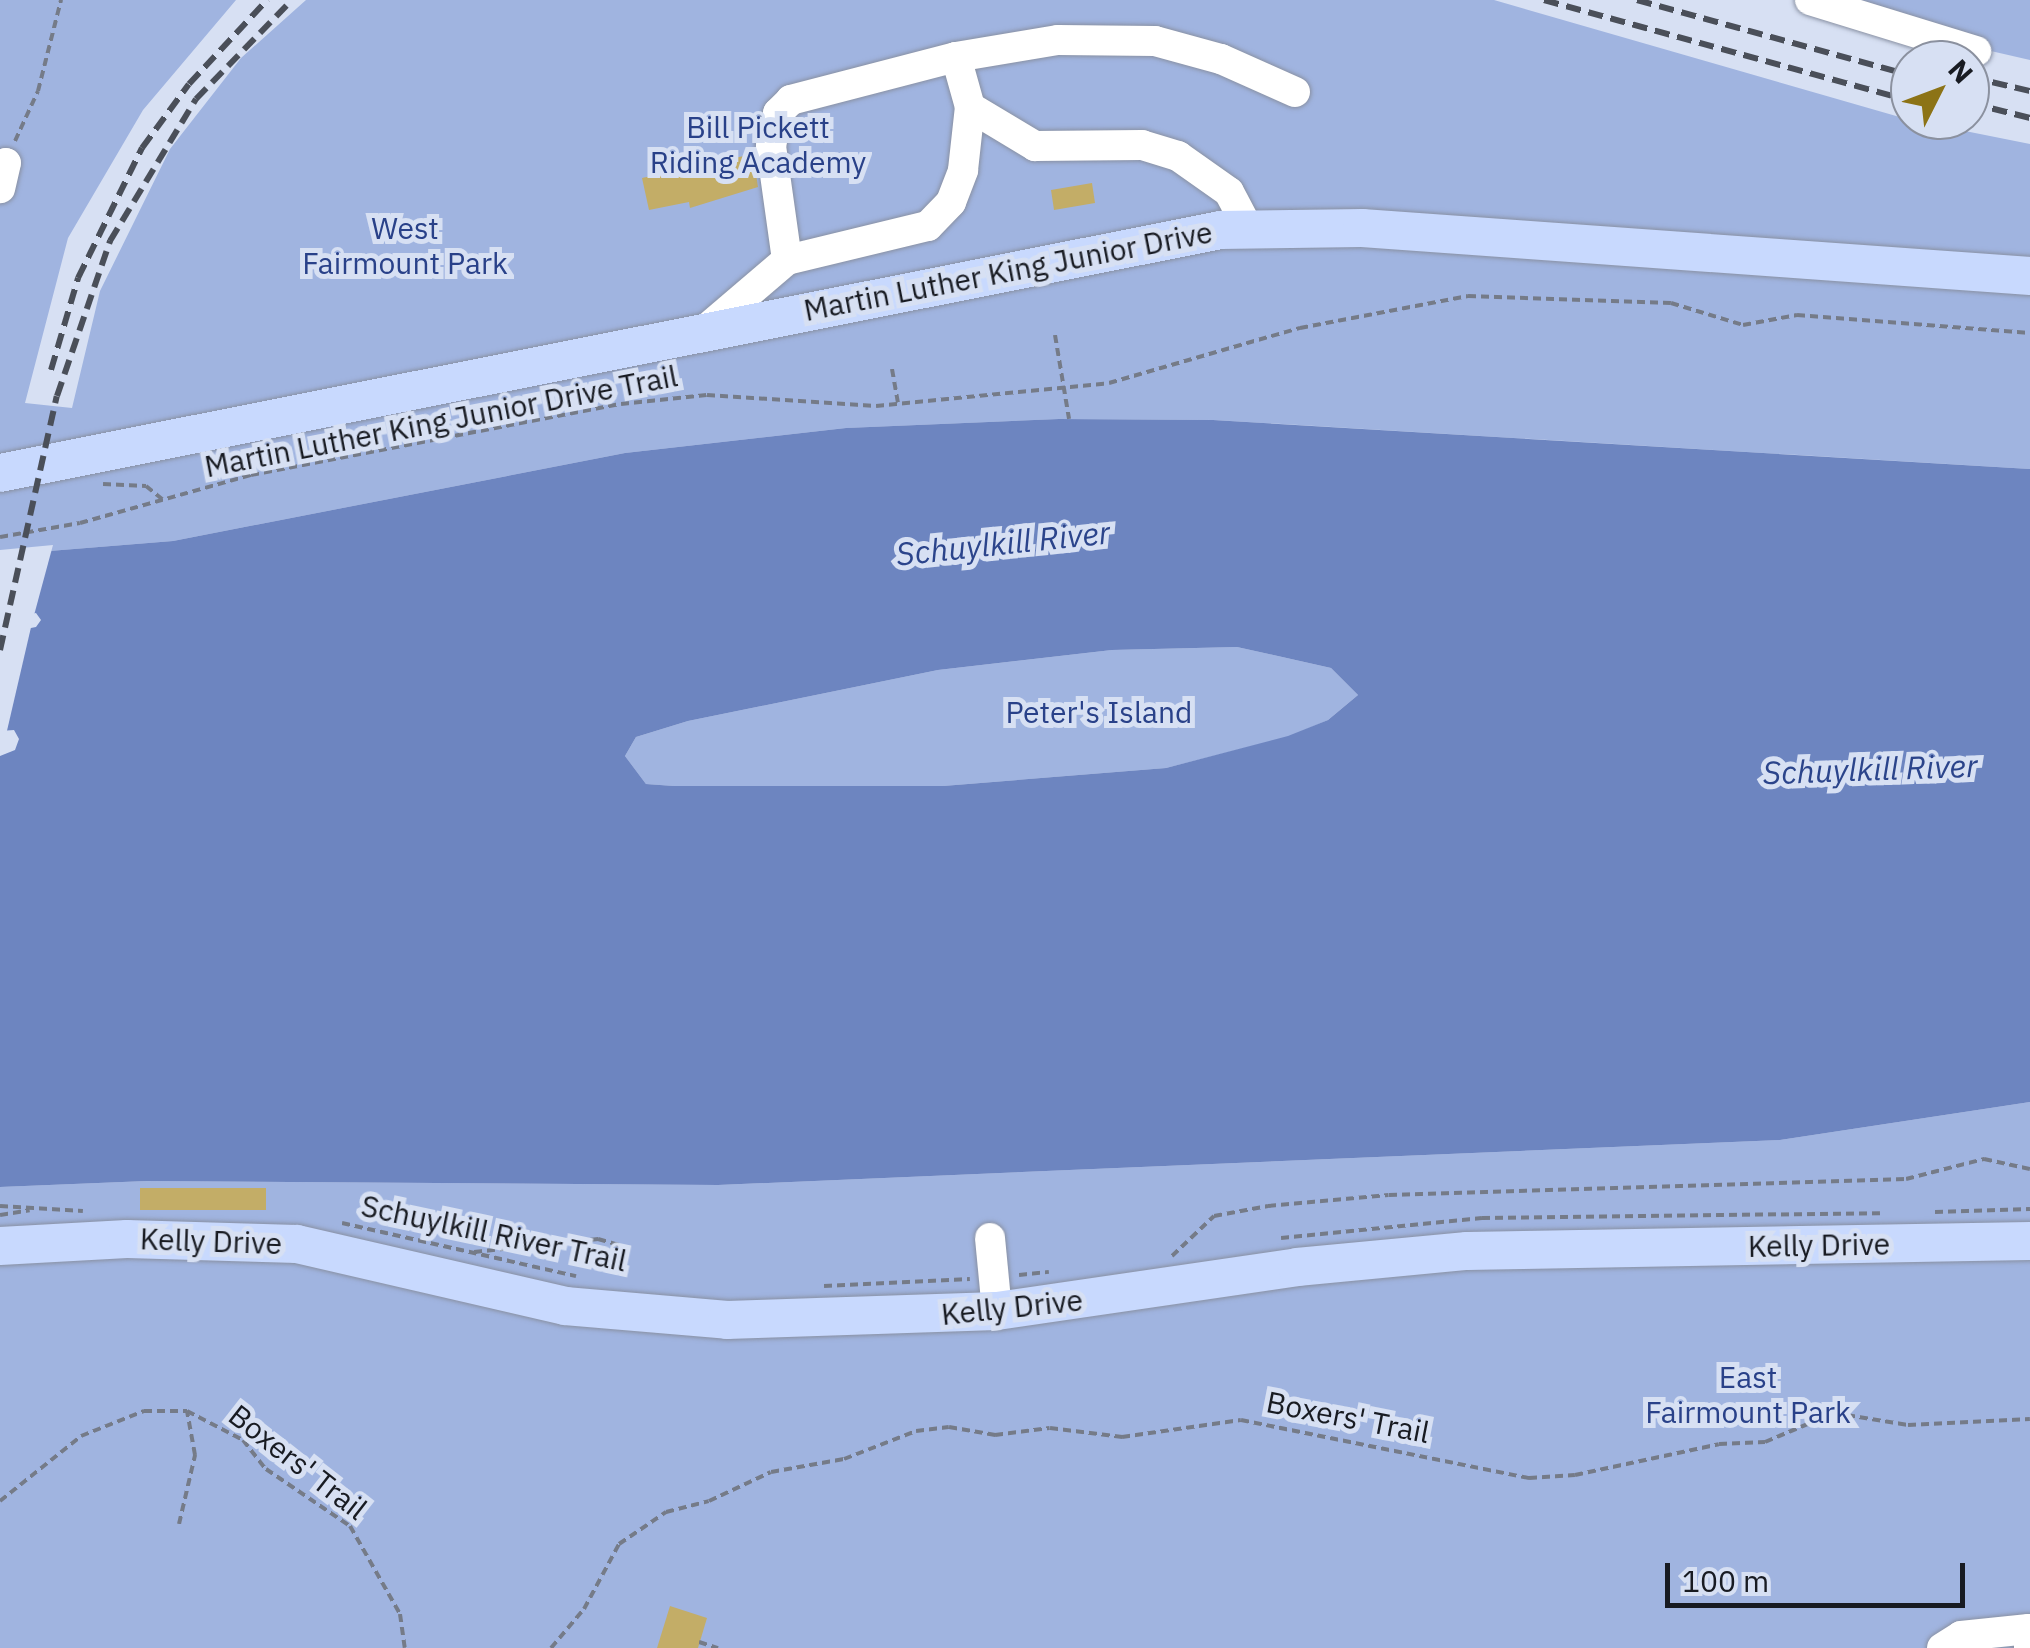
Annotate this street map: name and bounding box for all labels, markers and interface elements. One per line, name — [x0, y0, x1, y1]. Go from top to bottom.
north arrow — [1890, 40, 1990, 140]
text: N — [1941, 51, 1982, 91]
park label: Bill Pickett Riding Academy — [650, 109, 866, 180]
park label: West Fairmount Park — [302, 210, 508, 280]
street label: Martin Luther King Junior Drive — [801, 214, 1215, 328]
street label: Martin Luther King Junior Drive Trail — [202, 357, 680, 485]
water label: Schuylkill River — [894, 513, 1112, 573]
park label: Peter's Island — [1005, 694, 1193, 730]
water label: Schuylkill River — [1762, 746, 1978, 792]
street label: Schuylkill River Trail — [358, 1187, 630, 1279]
street label: Kelly Drive — [139, 1221, 283, 1261]
street label: Kelly Drive — [1748, 1226, 1890, 1264]
street label: Kelly Drive — [939, 1282, 1085, 1332]
park label: East Fairmount Park — [1645, 1359, 1851, 1430]
street label: Boxers' Trail — [1263, 1384, 1433, 1450]
street label: Boxers' Trail — [222, 1397, 374, 1527]
scale bar — [1670, 1543, 1970, 1605]
text: 100 m — [1682, 1561, 1769, 1600]

